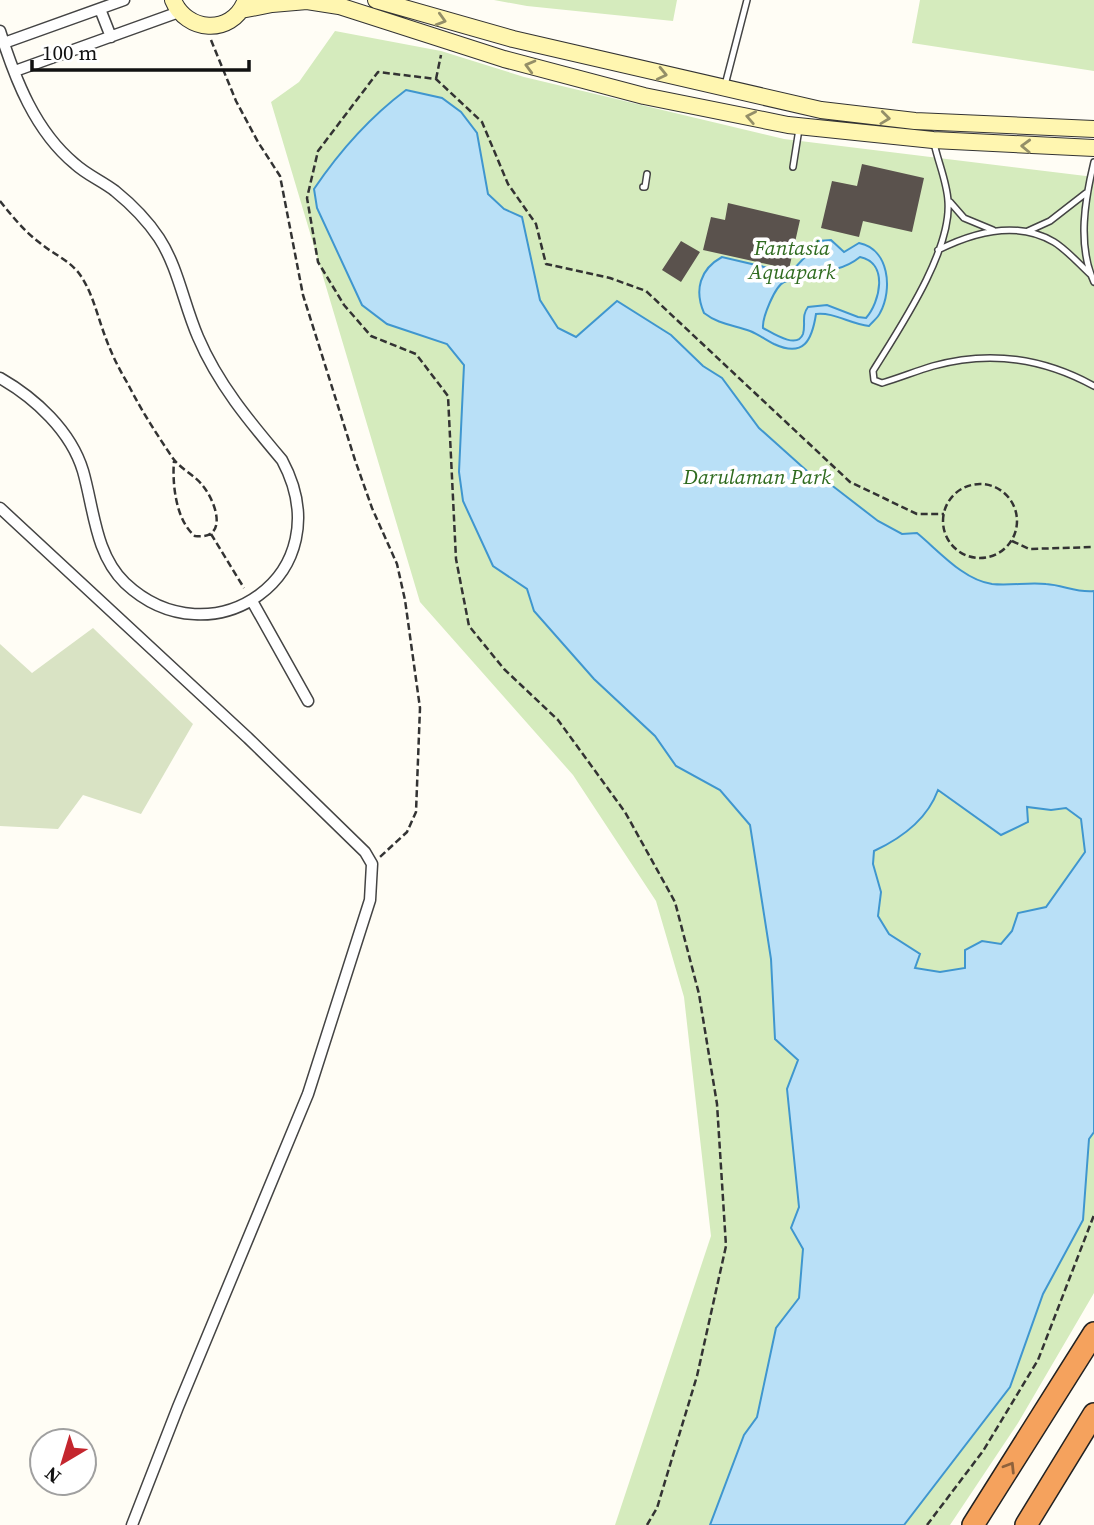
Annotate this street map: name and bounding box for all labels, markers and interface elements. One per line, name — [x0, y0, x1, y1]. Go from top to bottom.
one-way arrow — [435, 11, 447, 26]
scale bar — [32, 28, 248, 72]
text: 100 m — [42, 38, 97, 67]
one-way arrow — [524, 60, 536, 74]
one-way arrow — [656, 66, 668, 81]
one-way arrow — [879, 110, 891, 125]
one-way arrow — [745, 111, 757, 126]
one-way arrow — [1020, 139, 1031, 154]
park label: Fantasia Aquapark — [747, 233, 836, 286]
park label: Darulaman Park — [682, 462, 831, 491]
north arrow — [28, 1427, 98, 1497]
text: N — [39, 1461, 66, 1490]
one-way arrow — [1001, 1462, 1014, 1475]

